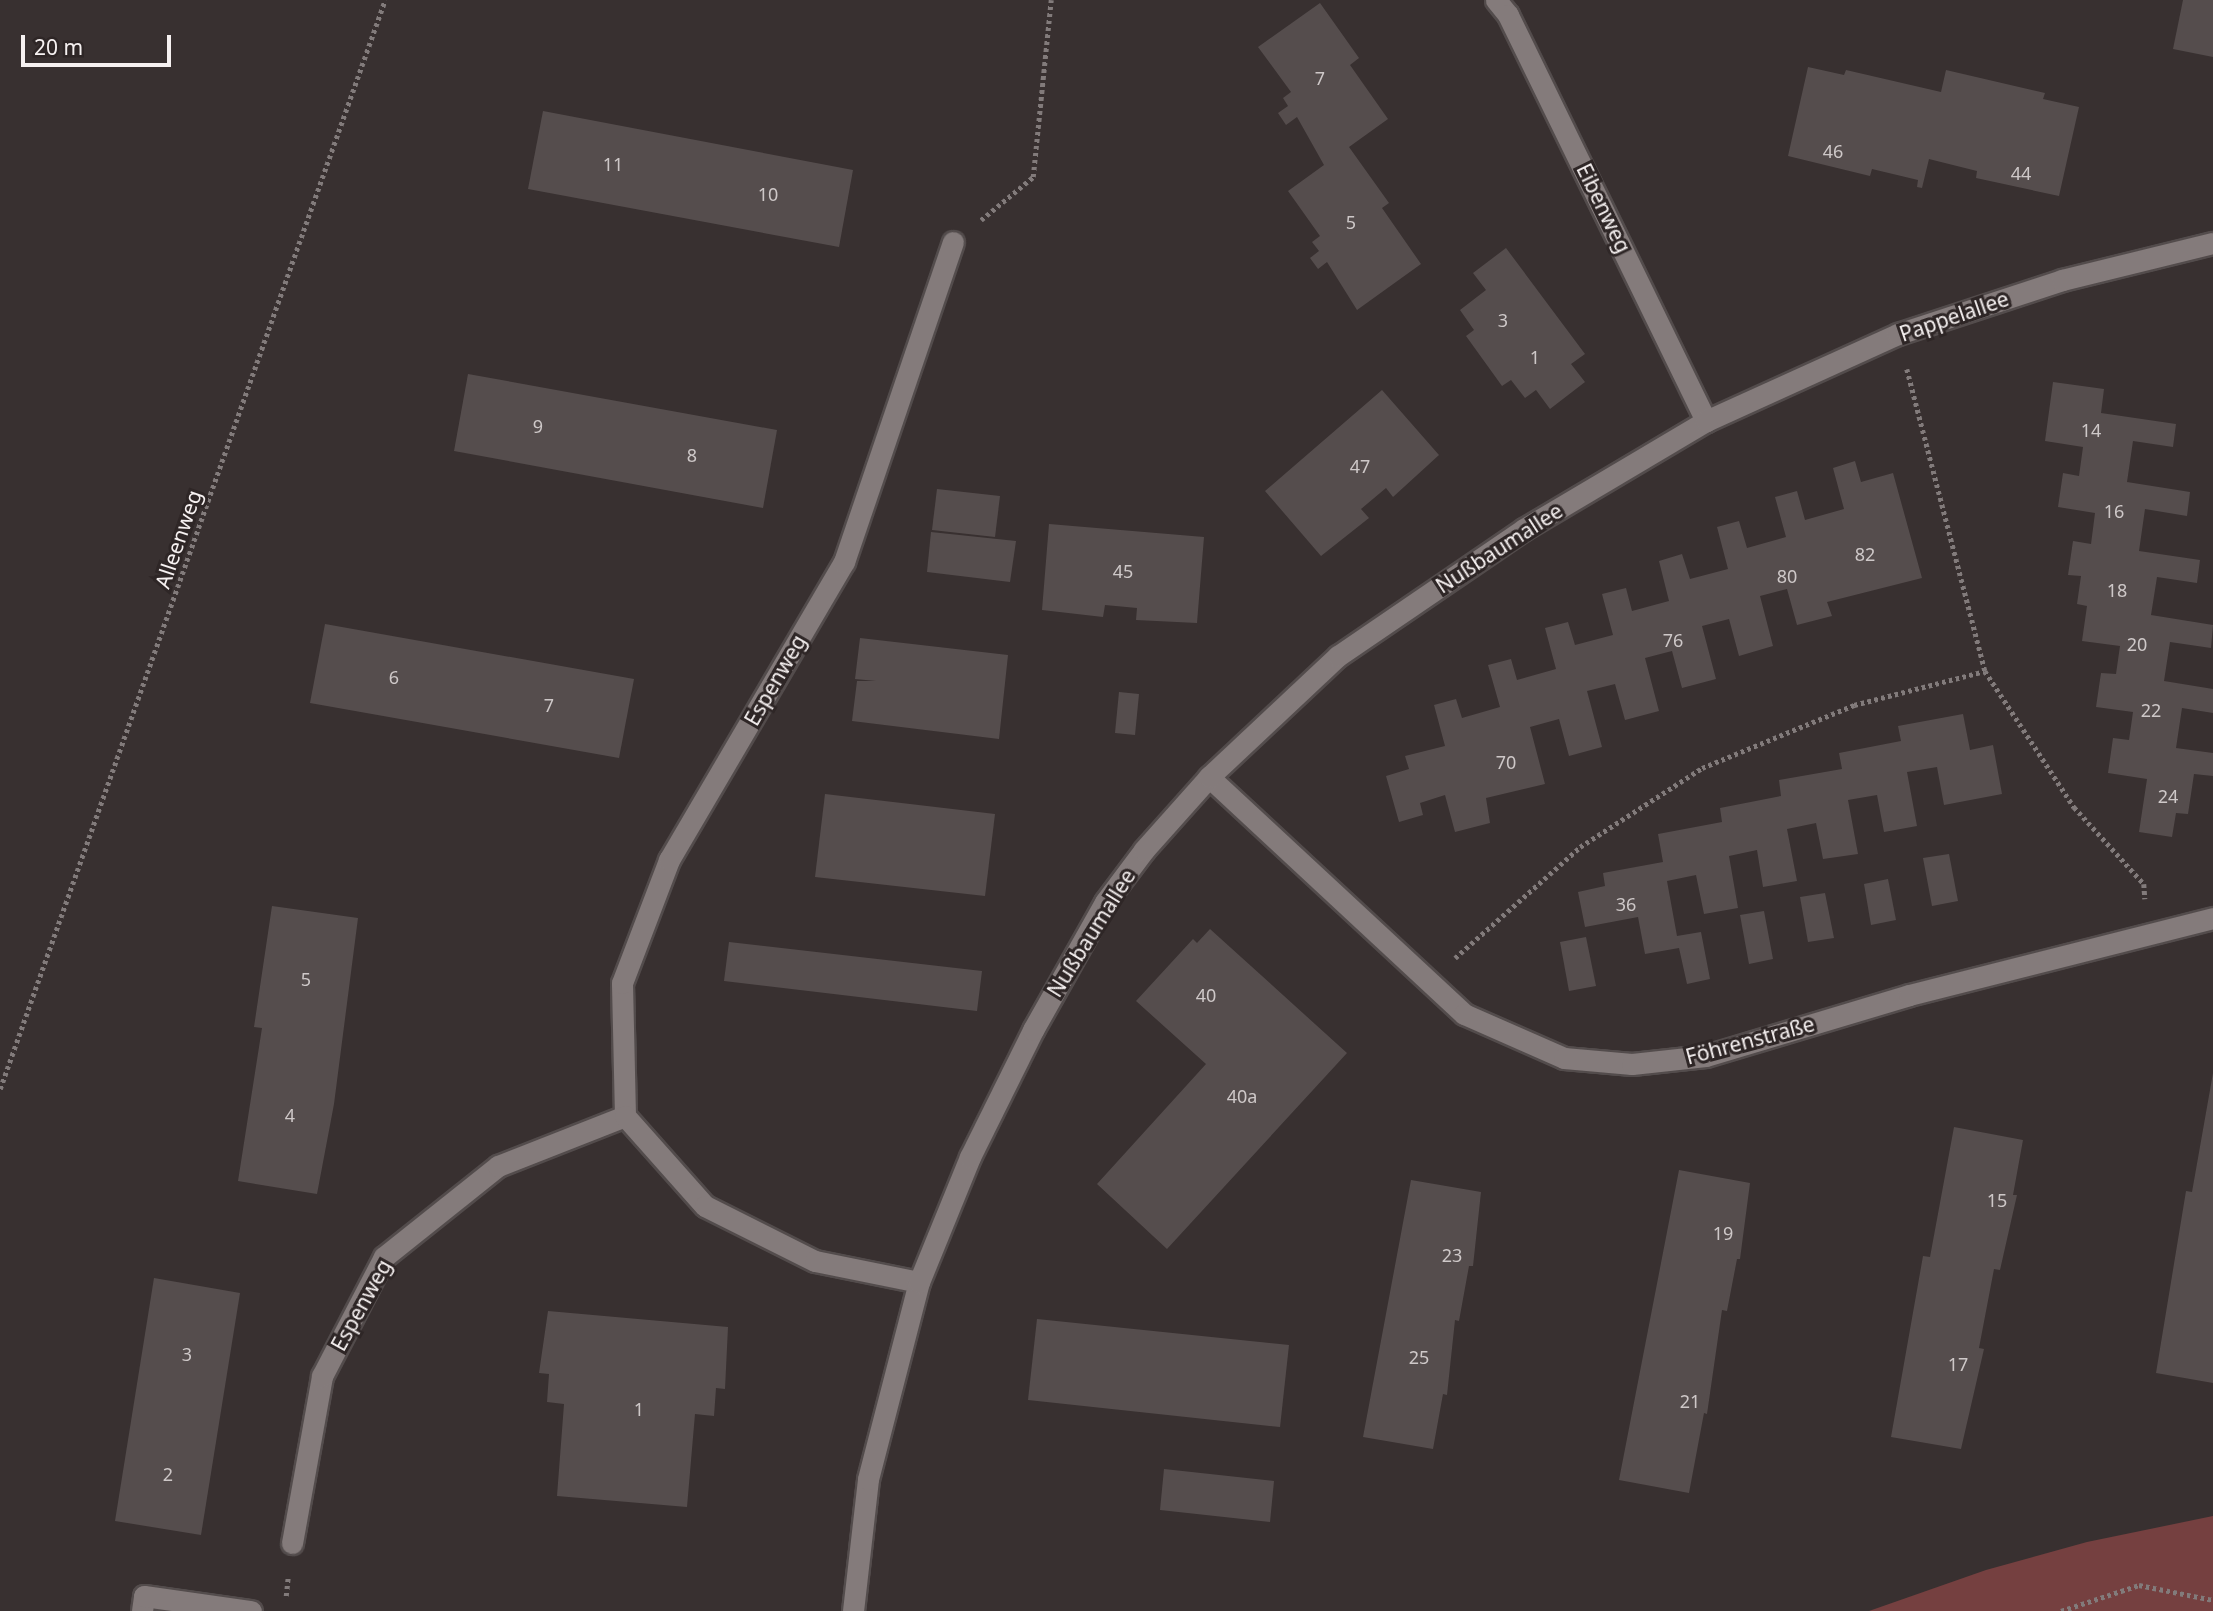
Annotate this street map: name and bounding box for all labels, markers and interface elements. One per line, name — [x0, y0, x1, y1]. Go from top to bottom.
scale bar — [24, 21, 175, 65]
text: 20 m — [34, 33, 83, 61]
house number: 7 — [1315, 67, 1325, 89]
house number: 46 — [1823, 140, 1843, 162]
house number: 11 — [603, 153, 623, 175]
street label: Eibenweg — [1572, 159, 1636, 257]
house number: 44 — [2011, 162, 2031, 184]
house number: 10 — [758, 183, 778, 205]
house number: 5 — [1346, 211, 1356, 233]
street label: Pappelallee — [1896, 286, 2012, 346]
house number: 3 — [1498, 309, 1508, 331]
house number: 1 — [1530, 346, 1540, 368]
house number: 9 — [533, 415, 543, 437]
house number: 14 — [2081, 419, 2101, 441]
house number: 8 — [687, 444, 697, 466]
house number: 47 — [1350, 455, 1370, 477]
street label: Alleenweg — [149, 487, 207, 591]
street label: Nußbaumallee — [1431, 498, 1567, 598]
house number: 16 — [2104, 500, 2124, 522]
house number: 82 — [1855, 543, 1875, 565]
house number: 45 — [1113, 560, 1133, 582]
house number: 80 — [1777, 565, 1797, 587]
house number: 18 — [2107, 579, 2127, 601]
house number: 76 — [1663, 629, 1683, 651]
street label: Espenweg — [739, 630, 811, 730]
house number: 20 — [2127, 633, 2147, 655]
house number: 6 — [389, 666, 399, 688]
house number: 7 — [544, 694, 554, 716]
house number: 22 — [2141, 699, 2161, 721]
house number: 70 — [1496, 751, 1516, 773]
house number: 24 — [2158, 785, 2178, 807]
street label: Nußbaumallee — [1042, 864, 1140, 1002]
house number: 36 — [1616, 893, 1636, 915]
house number: 5 — [301, 968, 311, 990]
house number: 40 — [1196, 984, 1216, 1006]
street label: Föhrenstraße — [1683, 1011, 1817, 1069]
house number: 40a — [1227, 1085, 1257, 1107]
house number: 4 — [285, 1104, 295, 1126]
house number: 15 — [1987, 1189, 2007, 1211]
house number: 19 — [1713, 1222, 1733, 1244]
house number: 23 — [1442, 1244, 1462, 1266]
street label: Espenweg — [326, 1255, 396, 1355]
house number: 3 — [182, 1343, 192, 1365]
house number: 25 — [1409, 1346, 1429, 1368]
house number: 17 — [1948, 1353, 1968, 1375]
house number: 21 — [1680, 1390, 1700, 1412]
house number: 1 — [634, 1398, 644, 1420]
house number: 2 — [163, 1463, 173, 1485]

